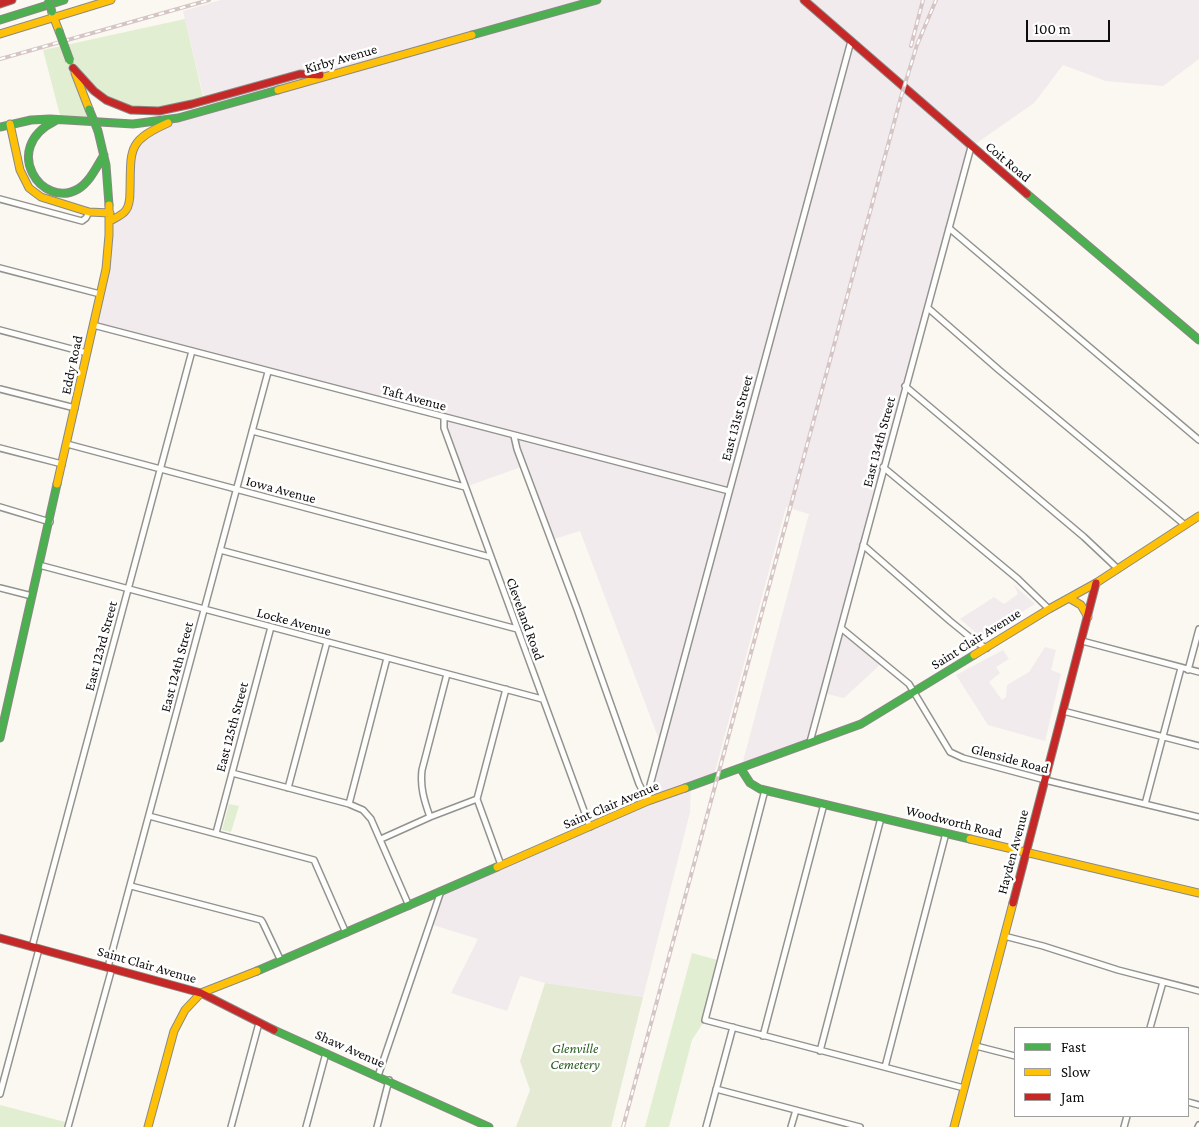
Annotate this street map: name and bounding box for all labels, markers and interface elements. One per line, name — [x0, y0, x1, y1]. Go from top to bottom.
scale bar — [1029, 10, 1113, 42]
text: 100 m — [1034, 21, 1071, 37]
street label: Kirby Avenue — [303, 41, 379, 77]
street label: Coit Road — [982, 138, 1034, 186]
street label: Eddy Road — [58, 334, 86, 396]
street label: East 131st Street — [717, 373, 757, 463]
street label: Taft Avenue — [380, 381, 448, 415]
street label: East 134th Street — [859, 395, 899, 489]
street label: Iowa Avenue — [244, 473, 318, 507]
street label: Cleveland Road — [502, 575, 548, 663]
street label: East 123rd Street — [81, 599, 121, 693]
street label: Locke Avenue — [255, 604, 333, 640]
street label: Saint Clair Avenue — [928, 605, 1024, 673]
street label: East 124th Street — [157, 620, 197, 714]
street label: East 125th Street — [212, 680, 252, 774]
street label: Glenside Road — [969, 741, 1051, 777]
street label: Saint Clair Avenue — [561, 777, 661, 833]
street label: Woodworth Road — [904, 802, 1004, 842]
street label: Hayden Avenue — [994, 808, 1032, 896]
street label: Saint Clair Avenue — [95, 943, 199, 987]
street label: Shaw Avenue — [312, 1026, 388, 1072]
legend — [1014, 1027, 1189, 1117]
text: Fast — [1061, 1039, 1086, 1055]
park label: Glenville Cemetery — [550, 1041, 600, 1074]
text: Slow — [1061, 1064, 1090, 1080]
text: Jam — [1061, 1089, 1084, 1105]

